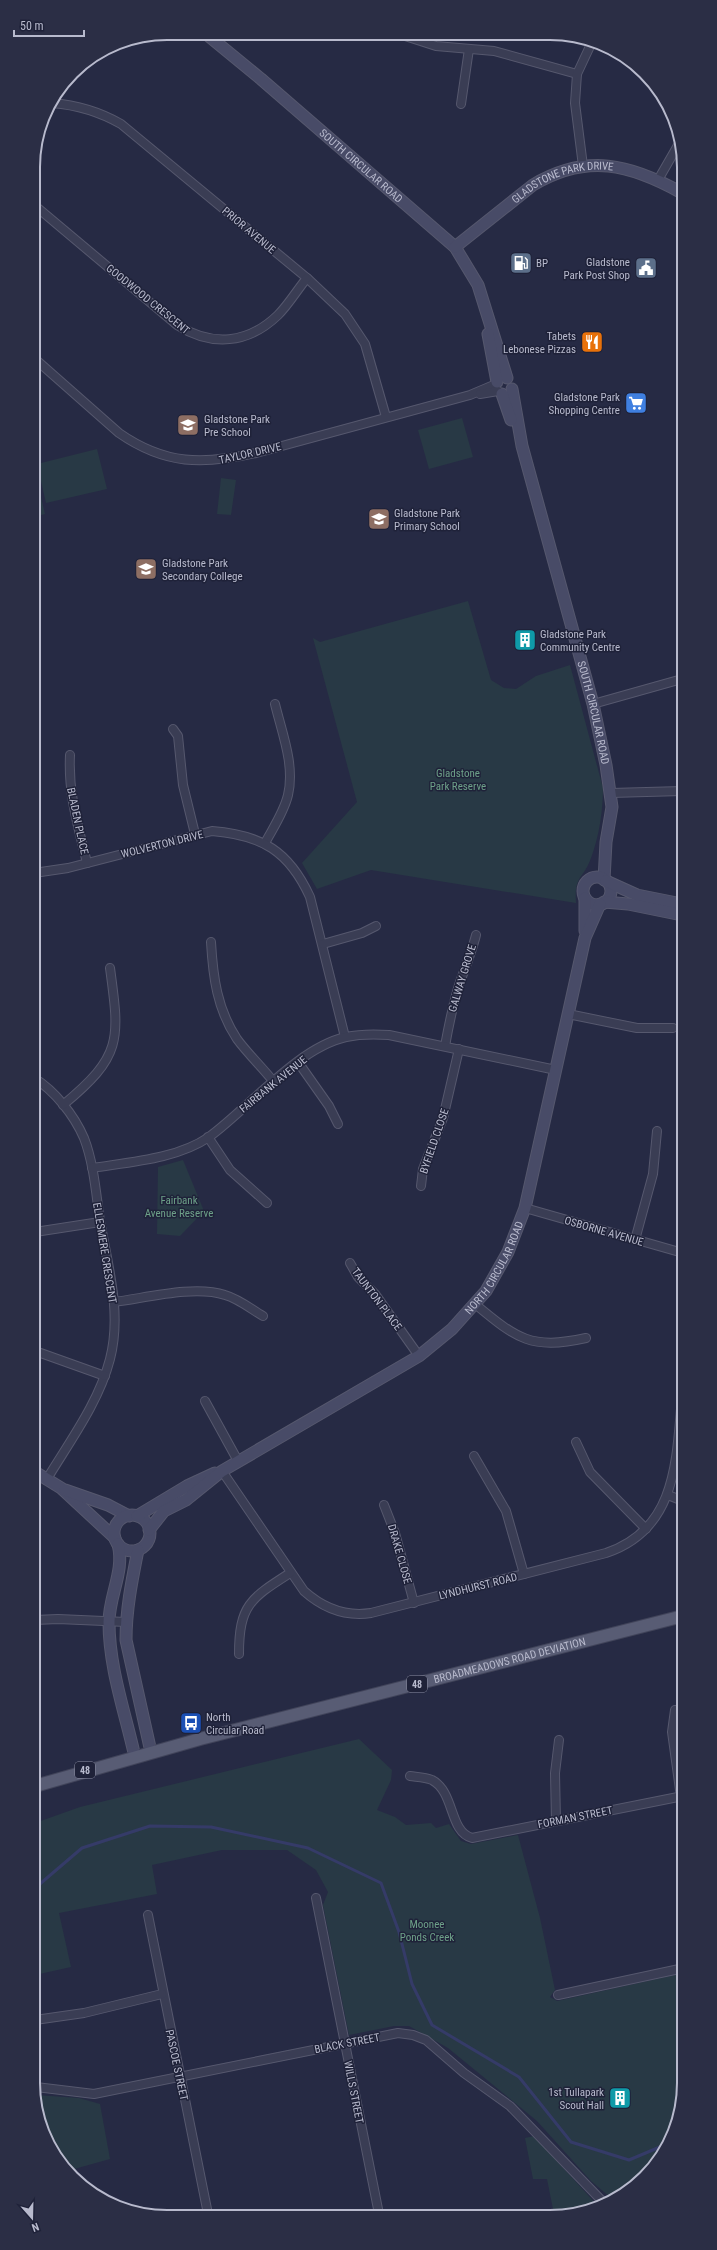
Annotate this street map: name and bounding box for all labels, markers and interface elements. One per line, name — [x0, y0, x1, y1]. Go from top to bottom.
scale bar — [14, 12, 84, 38]
text: 50 m — [20, 19, 44, 33]
street label: SOUTH CIRCULAR ROAD — [317, 127, 405, 206]
street label: GLADSTONE PARK DRIVE — [509, 160, 615, 206]
street label: PRIOR AVENUE — [219, 204, 278, 257]
fuel station icon: BP — [508, 250, 534, 276]
public building icon: Gladstone Park Post Shop — [633, 255, 659, 281]
place label: Gladstone Park Post Shop — [564, 256, 630, 282]
place label: BP — [536, 257, 548, 270]
street label: GOODWOOD CRESCENT — [103, 262, 192, 337]
restaurant icon: Tabets Lebonese Pizzas — [579, 329, 605, 355]
place label: Tabets Lebonese Pizzas — [503, 330, 576, 356]
supermarket icon: Gladstone Park Shopping Centre — [623, 390, 649, 416]
place label: Gladstone Park Shopping Centre — [548, 391, 620, 417]
school or university icon: Gladstone Park Pre School — [175, 412, 201, 438]
place label: Gladstone Park Pre School — [204, 413, 270, 439]
street label: TAYLOR DRIVE — [218, 440, 283, 467]
school or university icon: Gladstone Park Primary School — [366, 506, 392, 532]
place label: Gladstone Park Primary School — [394, 507, 460, 533]
school or university icon: Gladstone Park Secondary College — [133, 556, 159, 582]
place label: Gladstone Park Secondary College — [162, 557, 243, 583]
building icon: Gladstone Park Community Centre — [512, 627, 538, 653]
place label: Gladstone Park Community Centre — [540, 628, 620, 654]
street label: SOUTH CIRCULAR ROAD — [574, 660, 612, 766]
park label: Gladstone Park Reserve — [430, 767, 486, 793]
street label: BLADEN PLACE — [64, 786, 91, 856]
street label: WOLVERTON DRIVE — [120, 828, 205, 861]
street label: GALWAY GROVE — [446, 942, 479, 1014]
street label: FAIRBANK AVENUE — [237, 1053, 310, 1116]
street label: BYFIELD CLOSE — [417, 1106, 452, 1175]
park label: Fairbank Avenue Reserve — [145, 1194, 213, 1220]
street label: ELLESMERE CRESCENT — [90, 1202, 119, 1305]
street label: OSBORNE AVENUE — [563, 1214, 645, 1249]
street label: NORTH CIRCULAR ROAD — [462, 1219, 526, 1317]
street label: TAUNTON PLACE — [349, 1265, 405, 1334]
street label: DRAKE CLOSE — [385, 1523, 414, 1586]
street label: LYNDHURST ROAD — [438, 1570, 519, 1603]
street label: BROADMEADOWS ROAD DEVIATION — [432, 1635, 587, 1686]
road number: 48 — [407, 1676, 427, 1692]
bus stop icon: North Circular Road — [178, 1710, 204, 1736]
place label: North Circular Road — [206, 1711, 264, 1737]
road number: 48 — [75, 1762, 95, 1778]
street label: FORMAN STREET — [537, 1804, 614, 1831]
park label: Moonee Ponds Creek — [400, 1918, 454, 1944]
street label: PASCOE STREET — [163, 2028, 190, 2102]
street label: BLACK STREET — [313, 2031, 381, 2056]
street label: WILLS STREET — [341, 2060, 366, 2125]
building icon: 1st Tullapark Scout Hall — [607, 2085, 633, 2111]
place label: 1st Tullapark Scout Hall — [548, 2086, 604, 2112]
north arrow — [12, 2198, 52, 2238]
text: N — [30, 2220, 41, 2234]

